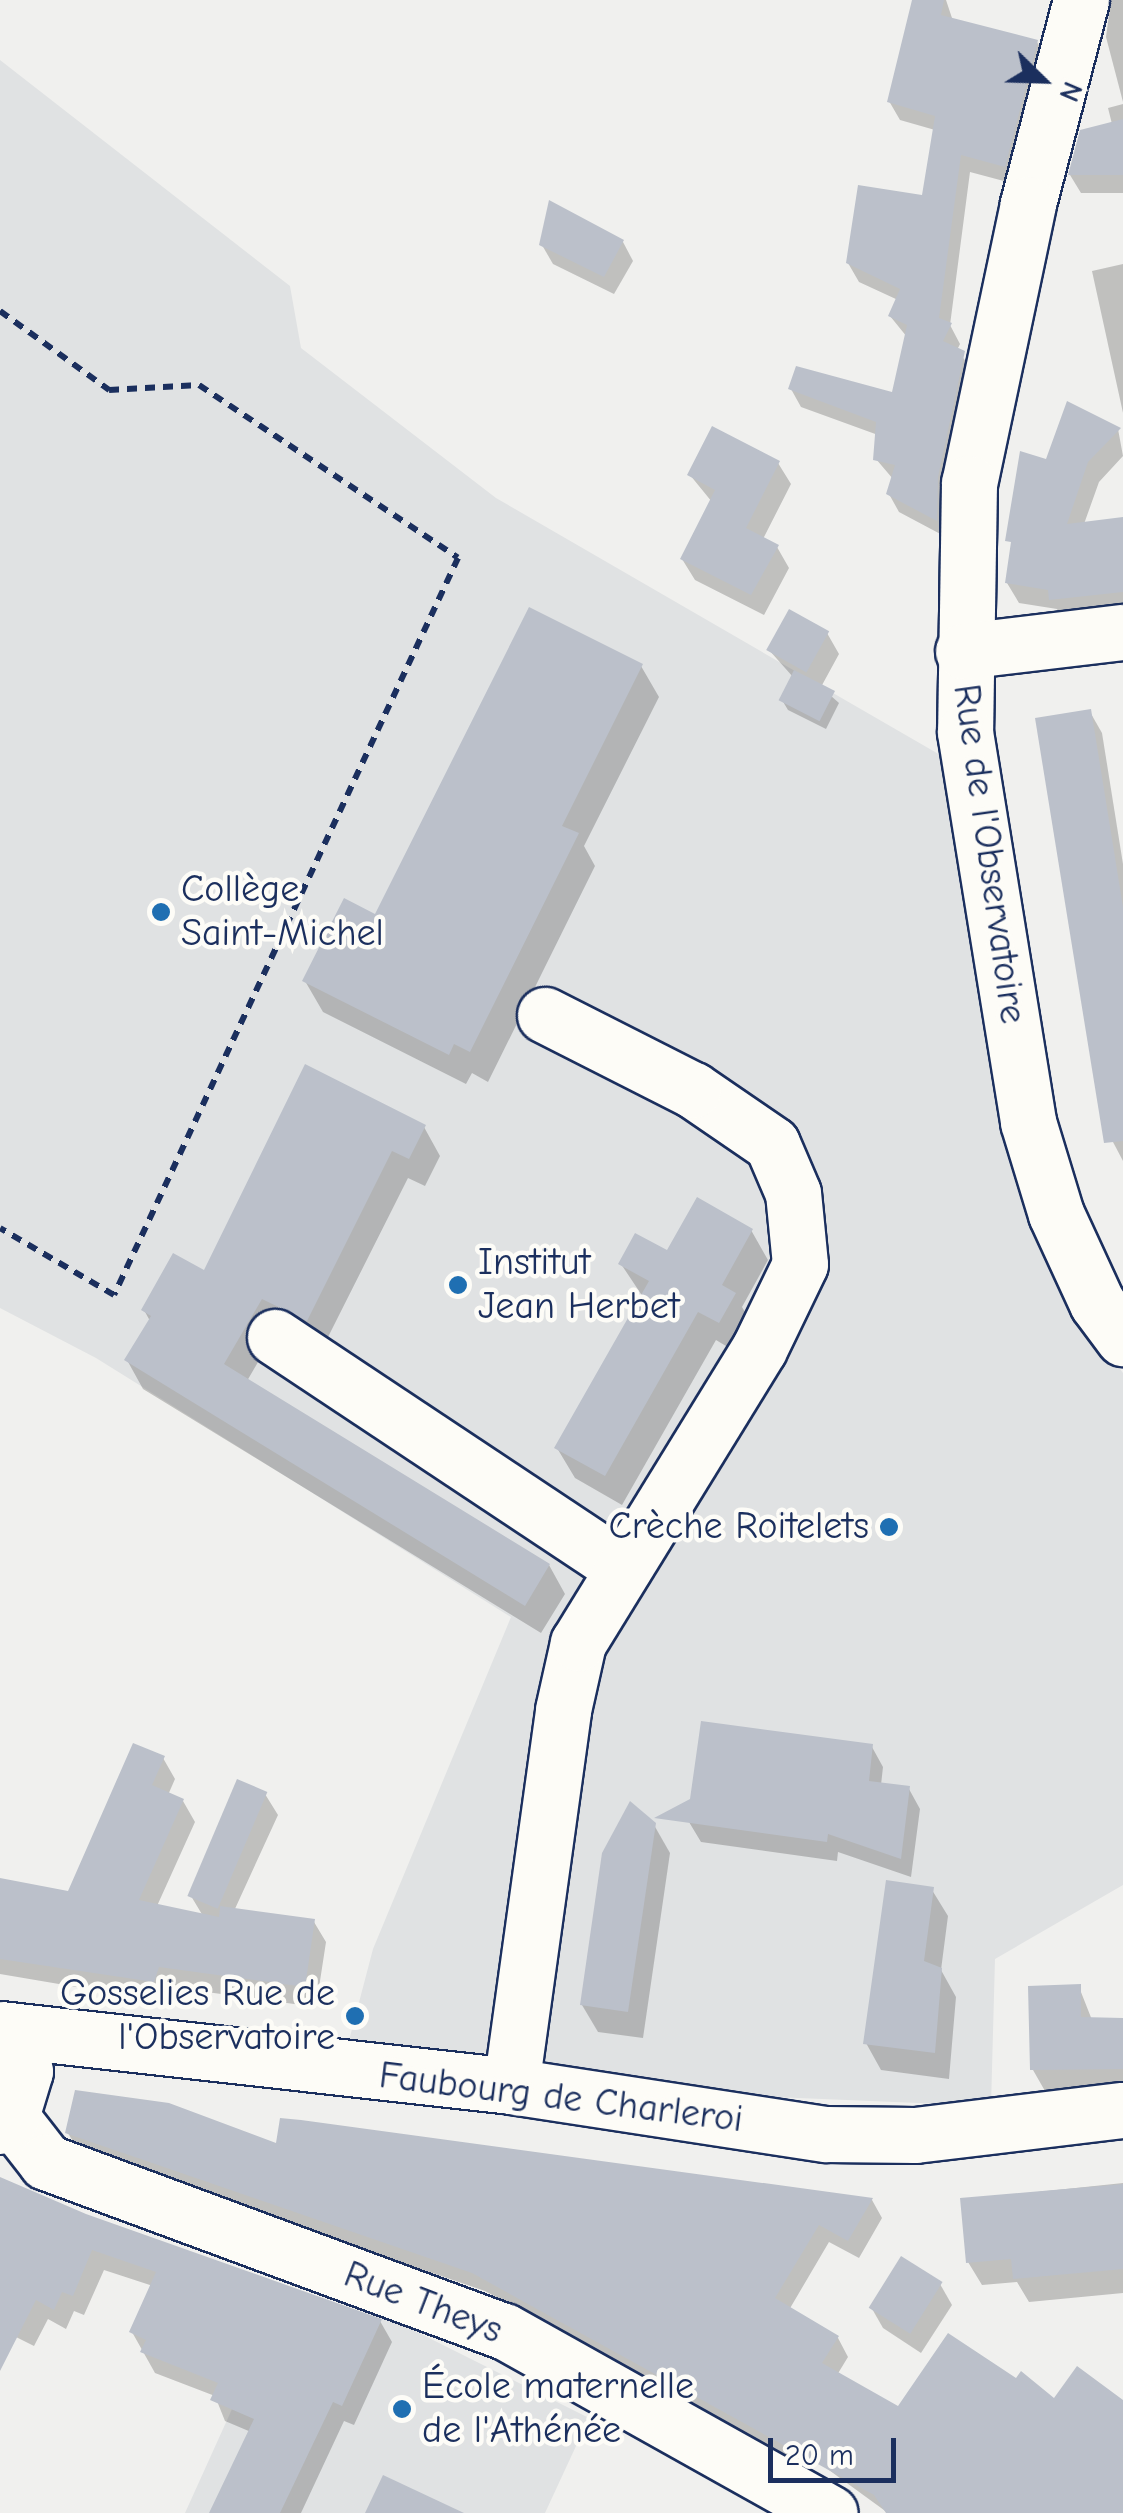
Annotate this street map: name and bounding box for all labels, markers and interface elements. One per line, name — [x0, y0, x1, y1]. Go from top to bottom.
north arrow — [993, 30, 1093, 130]
text: N — [1052, 77, 1089, 106]
street label: Rue de l'Observatoire — [943, 681, 1035, 1027]
place label: Collège Saint-Michel — [181, 867, 384, 956]
marker: Collège Saint-Michel — [150, 901, 172, 923]
place label: Institut Jean Herbet — [478, 1240, 680, 1330]
marker: Institut Jean Herbet — [447, 1274, 469, 1296]
place label: Crèche Roitelets — [609, 1504, 869, 1550]
marker: Crèche Roitelets — [878, 1516, 900, 1538]
place label: Gosselies Rue de l'Observatoire — [60, 1971, 335, 2060]
marker: Gosselies Rue de l'Observatoire — [344, 2005, 366, 2027]
street label: Faubourg de Charleroi — [376, 2053, 746, 2143]
street label: Rue Theys — [337, 2252, 509, 2354]
place label: École maternelle de l'Athénée — [422, 2364, 694, 2454]
marker: École maternelle de l'Athénée — [391, 2398, 413, 2420]
scale bar — [773, 2418, 900, 2480]
text: 20 m — [785, 2438, 854, 2473]

